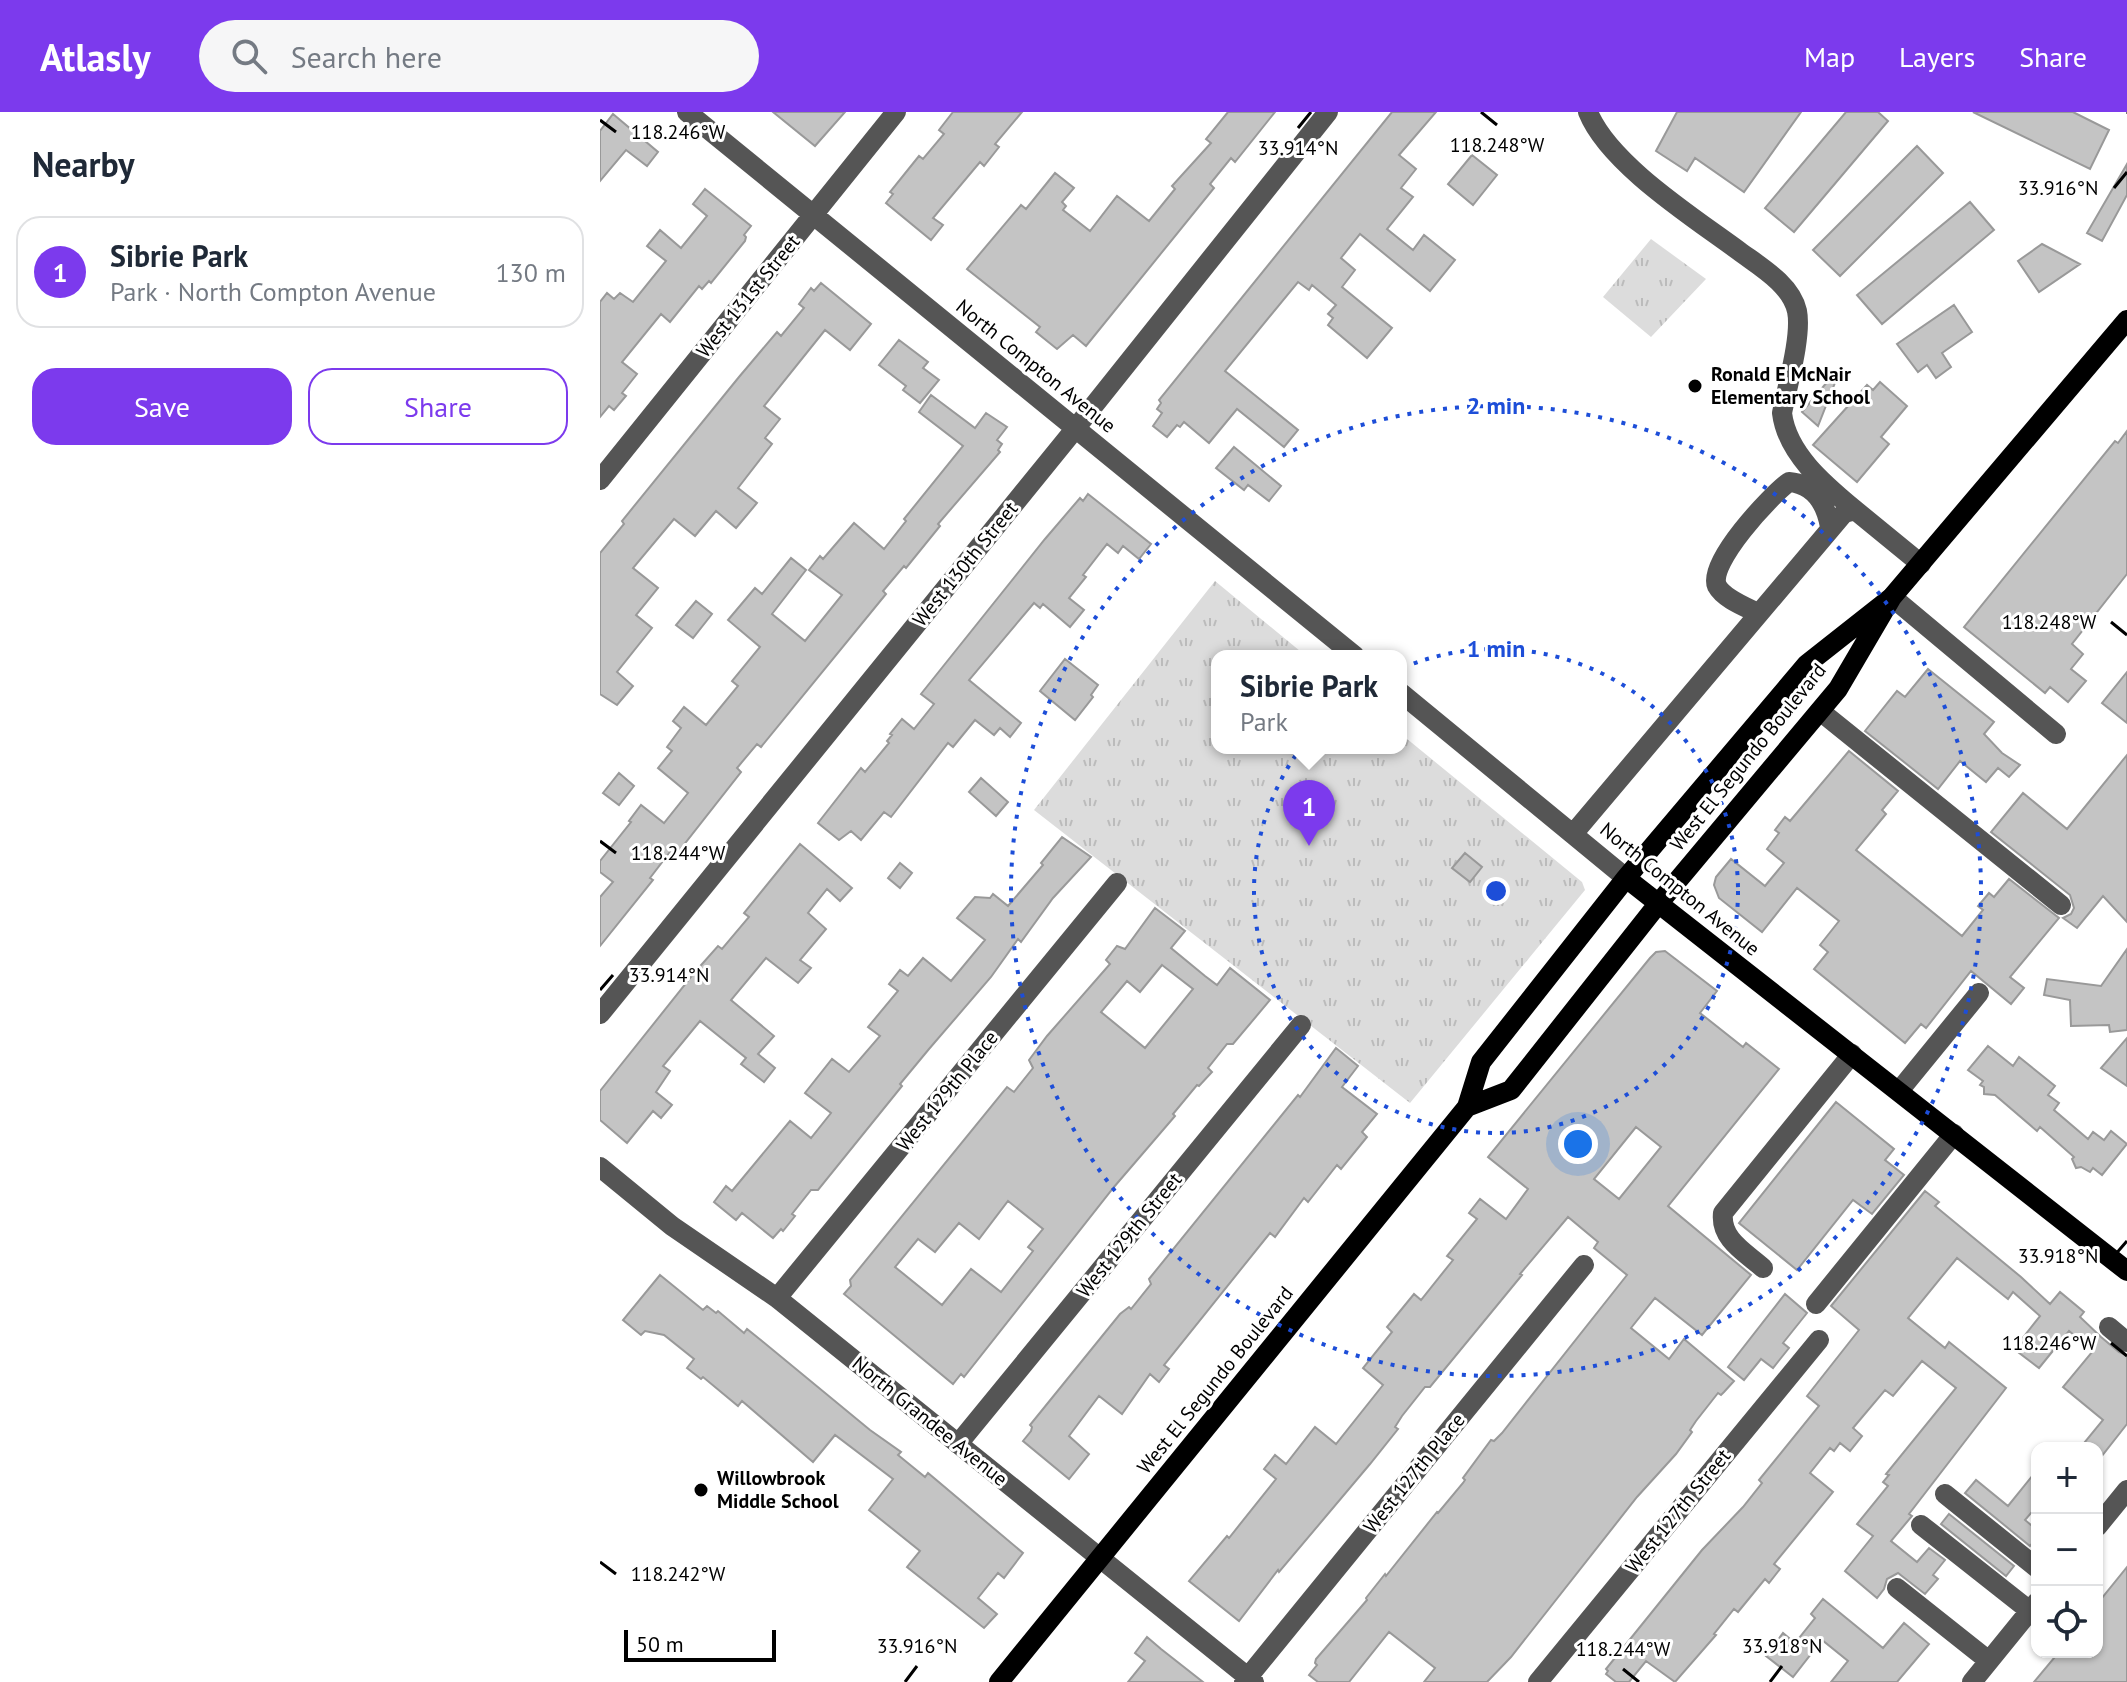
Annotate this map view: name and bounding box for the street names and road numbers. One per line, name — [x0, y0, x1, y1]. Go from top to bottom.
street label: West 131st Street — [690, 229, 806, 363]
street label: North Compton Avenue — [951, 293, 1121, 439]
street label: West 130th Street — [907, 496, 1023, 632]
street label: West El Segundo Boulevard — [1664, 658, 1832, 856]
street label: North Compton Avenue — [1595, 816, 1765, 962]
street label: West 129th Place — [890, 1025, 1004, 1157]
street label: West 129th Street — [1071, 1167, 1187, 1303]
street label: West El Segundo Boulevard — [1131, 1281, 1299, 1479]
street label: North Grandee Avenue — [847, 1350, 1013, 1492]
street label: West 127th Place — [1358, 1408, 1470, 1538]
street label: West 127th Street — [1620, 1443, 1736, 1579]

